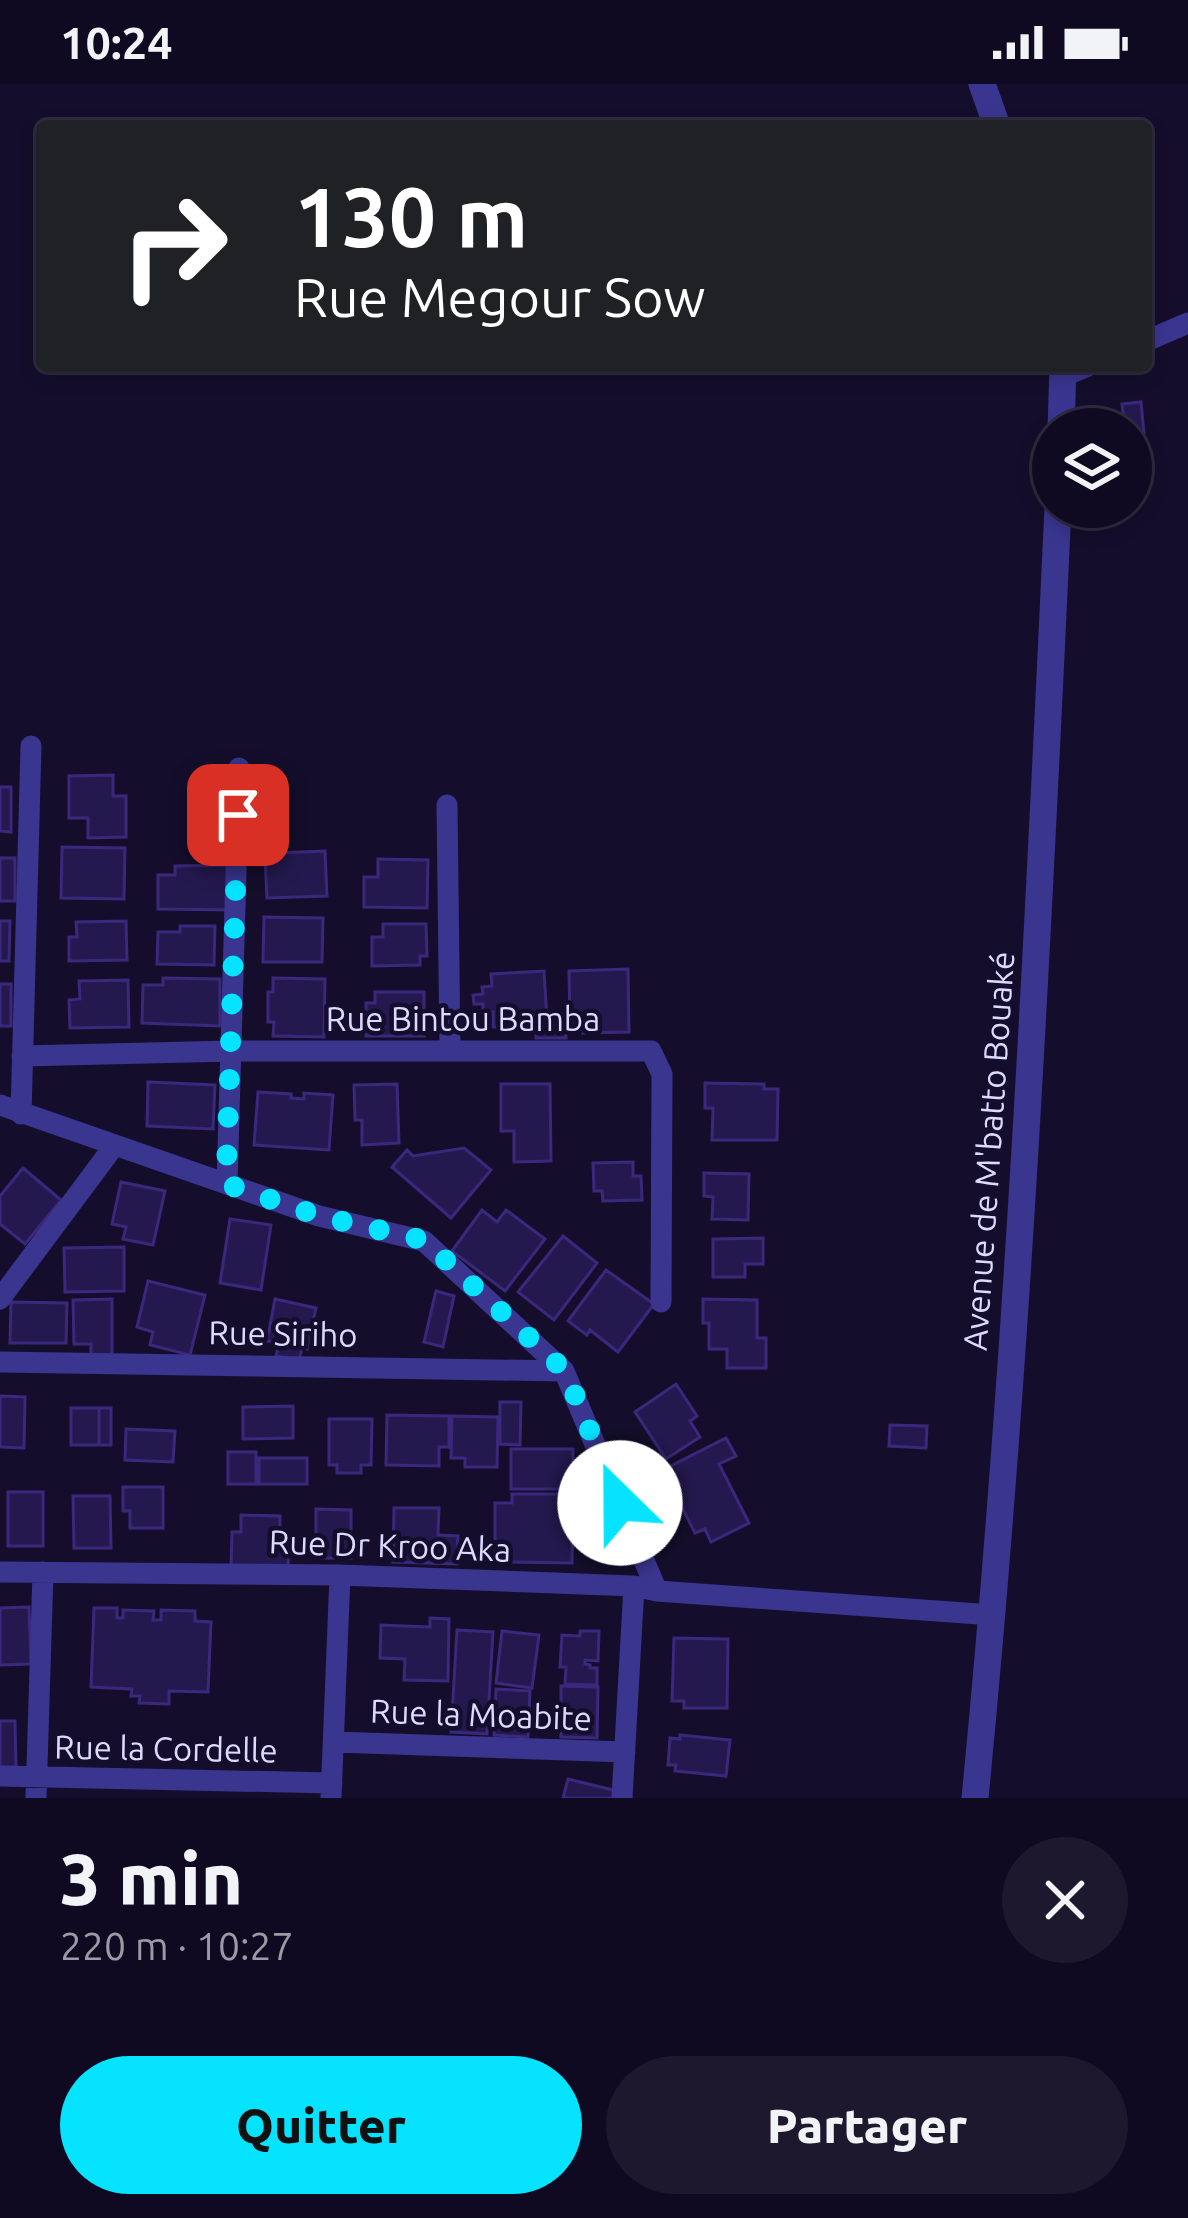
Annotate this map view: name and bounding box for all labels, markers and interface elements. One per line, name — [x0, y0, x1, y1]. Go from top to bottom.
text: 10:24 — [60, 17, 173, 68]
icon: right — [96, 168, 252, 324]
text: 130 m — [294, 169, 528, 263]
text: Rue Megour Sow — [294, 267, 705, 327]
map controls — [1032, 408, 1152, 528]
button: layers — [1032, 408, 1152, 528]
pin — [187, 764, 289, 866]
icon: arrive — [205, 782, 271, 848]
street label: Avenue de M'batto Bouaké — [956, 950, 1020, 1352]
street label: Rue Bintou Bamba — [326, 1000, 600, 1037]
street label: Rue Siriho — [208, 1313, 358, 1353]
position arrow — [557, 1440, 683, 1566]
street label: Rue Dr Kroo Aka — [268, 1522, 512, 1568]
street label: Rue la Moabite — [370, 1692, 592, 1736]
street label: Rue la Cordelle — [54, 1728, 278, 1768]
button: close — [1002, 1837, 1128, 1963]
text: 3 min — [60, 1838, 243, 1919]
text: 220 m · 10:27 — [60, 1924, 294, 1967]
button: Quitter — [60, 2056, 582, 2194]
button: Partager — [606, 2056, 1128, 2194]

